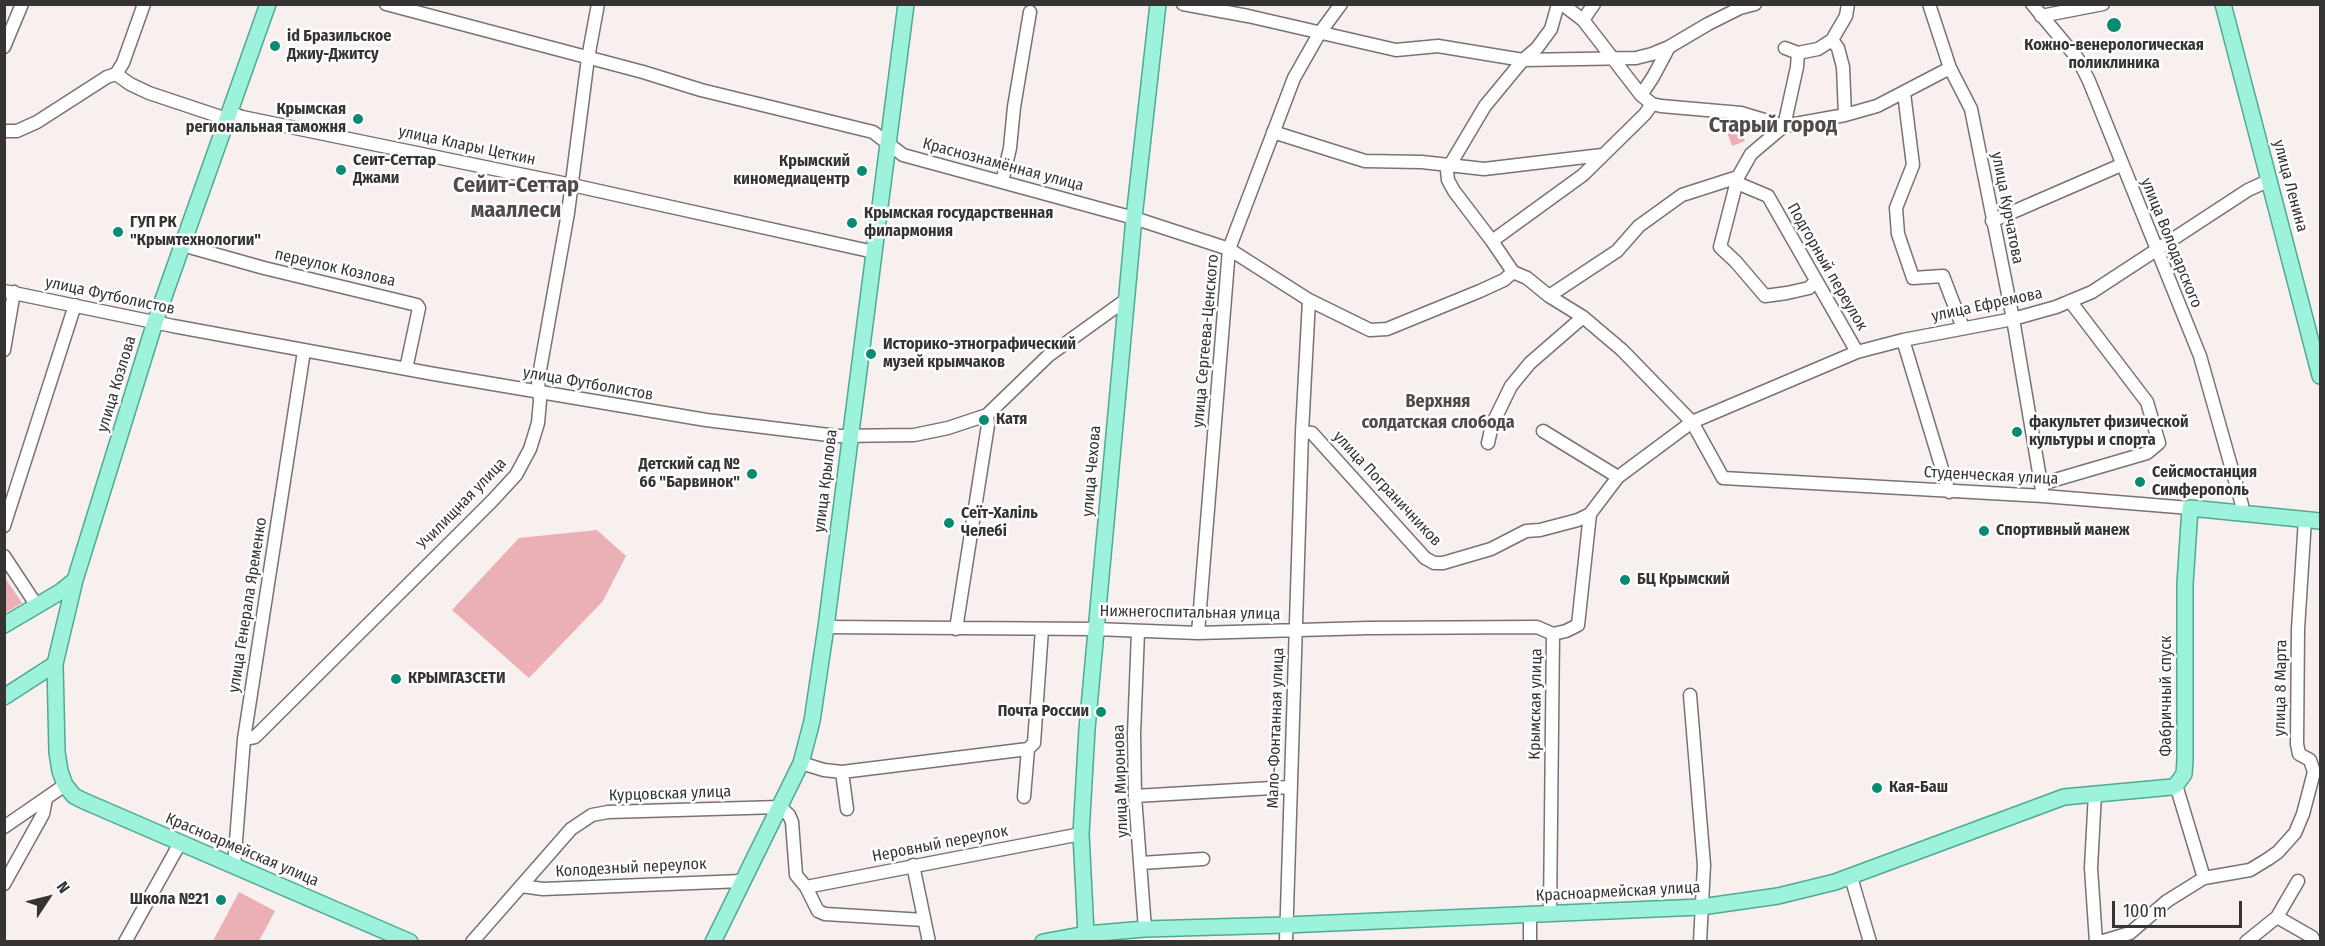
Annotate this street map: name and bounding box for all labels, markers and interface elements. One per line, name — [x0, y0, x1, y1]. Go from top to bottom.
marker: Кожно-венерологическая поликлиника — [2105, 16, 2123, 34]
place label: id Бразильское Джиу-Джитсу — [287, 27, 391, 65]
place label: Кожно-венерологическая поликлиника — [2024, 36, 2204, 74]
marker: id Бразильское Джиу-Джитсу — [268, 39, 282, 53]
place label: Крымская региональная таможня — [186, 100, 346, 138]
marker: Крымская региональная таможня — [351, 112, 365, 126]
district label: Старый город — [1709, 113, 1837, 139]
street label: улица Клары Цеткин — [397, 122, 537, 170]
street label: Краснознамённая улица — [920, 134, 1086, 196]
street label: улица Ленина — [2268, 138, 2312, 234]
street label: улица Курчатова — [1987, 150, 2027, 266]
place label: Сеит-Сеттар Джами — [353, 151, 436, 189]
place label: Крымский киномедиацентр — [733, 152, 850, 190]
marker: Сеит-Сеттар Джами — [334, 163, 348, 177]
marker: Крымский киномедиацентр — [855, 164, 869, 178]
district label: Сейит-Сеттар мааллеси — [453, 173, 579, 224]
street label: улица Володарского — [2136, 175, 2206, 311]
street label: Подгорный переулок — [1783, 200, 1871, 334]
place label: Крымская государственная филармония — [864, 204, 1053, 242]
place label: ГУП РК "Крымтехнологии" — [130, 213, 261, 251]
marker: Крымская государственная филармония — [845, 216, 859, 230]
marker: ГУП РК "Крымтехнологии" — [111, 225, 125, 239]
street label: переулок Козлова — [273, 245, 397, 291]
street label: улица Сергеева-Ценского — [1189, 253, 1223, 429]
street label: улица Футболистов — [44, 273, 176, 319]
street label: улица Ефремова — [1930, 284, 2044, 326]
street label: улица Козлова — [93, 334, 141, 434]
place label: Историко-этнографический музей крымчаков — [883, 335, 1076, 373]
marker: Историко-этнографический музей крымчаков — [864, 347, 878, 361]
street label: улица Футболистов — [521, 363, 655, 405]
district label: Верхняя солдатская слобода — [1361, 391, 1515, 434]
place label: Катя — [996, 410, 1027, 430]
marker: Катя — [977, 413, 991, 427]
place label: факультет физической культуры и спорта — [2029, 413, 2189, 451]
street label: улица Чехова — [1078, 425, 1106, 517]
marker: факультет физической культуры и спорта — [2010, 425, 2024, 439]
street label: улица Крылова — [810, 428, 842, 534]
street label: улица Пограничников — [1329, 428, 1445, 550]
street label: Училищная улица — [413, 454, 511, 554]
place label: Детский сад № 66 "Барвинок" — [638, 455, 740, 493]
street label: Студенческая улица — [1923, 463, 2059, 489]
place label: Сейсмостанция Симферополь — [2152, 463, 2257, 501]
marker: Детский сад № 66 "Барвинок" — [745, 467, 759, 481]
marker: Сейсмостанция Симферополь — [2133, 475, 2147, 489]
place label: Сеїт-Халіль Челебі — [961, 504, 1038, 542]
street label: улица Генерала Яременко — [225, 516, 271, 694]
marker: Сеїт-Халіль Челебі — [942, 516, 956, 530]
place label: Спортивный манеж — [1996, 521, 2130, 541]
marker: Спортивный манеж — [1977, 524, 1991, 538]
place label: БЦ Крымский — [1637, 570, 1730, 590]
marker: БЦ Крымский — [1618, 573, 1632, 587]
street label: Нижнегоспитальная улица — [1100, 602, 1280, 624]
street label: Фабричный спуск — [2157, 635, 2177, 757]
street label: улица 8 Марта — [2271, 639, 2291, 737]
street label: Мало-Фонтанная улица — [1264, 647, 1288, 809]
street label: Крымская улица — [1525, 648, 1547, 760]
place label: КРЫМГАЗСЕТИ — [408, 669, 506, 689]
marker: КРЫМГАЗСЕТИ — [389, 672, 403, 686]
place label: Почта России — [998, 702, 1089, 722]
marker: Почта России — [1094, 705, 1108, 719]
street label: улица Миронова — [1109, 724, 1133, 838]
place label: Кая-Баш — [1889, 778, 1948, 798]
marker: Кая-Баш — [1870, 781, 1884, 795]
street label: Курцовская улица — [608, 782, 732, 806]
street label: Красноармейская улица — [162, 809, 322, 891]
street label: Неровный переулок — [870, 821, 1010, 867]
street label: Колодезный переулок — [555, 854, 707, 882]
north arrow — [18, 868, 78, 928]
text: N — [53, 878, 74, 897]
street label: Красноармейская улица — [1535, 878, 1701, 906]
scale bar — [2115, 889, 2246, 927]
place label: Школа №21 — [130, 890, 209, 910]
marker: Школа №21 — [214, 893, 228, 907]
text: 100 m — [2123, 900, 2167, 922]

